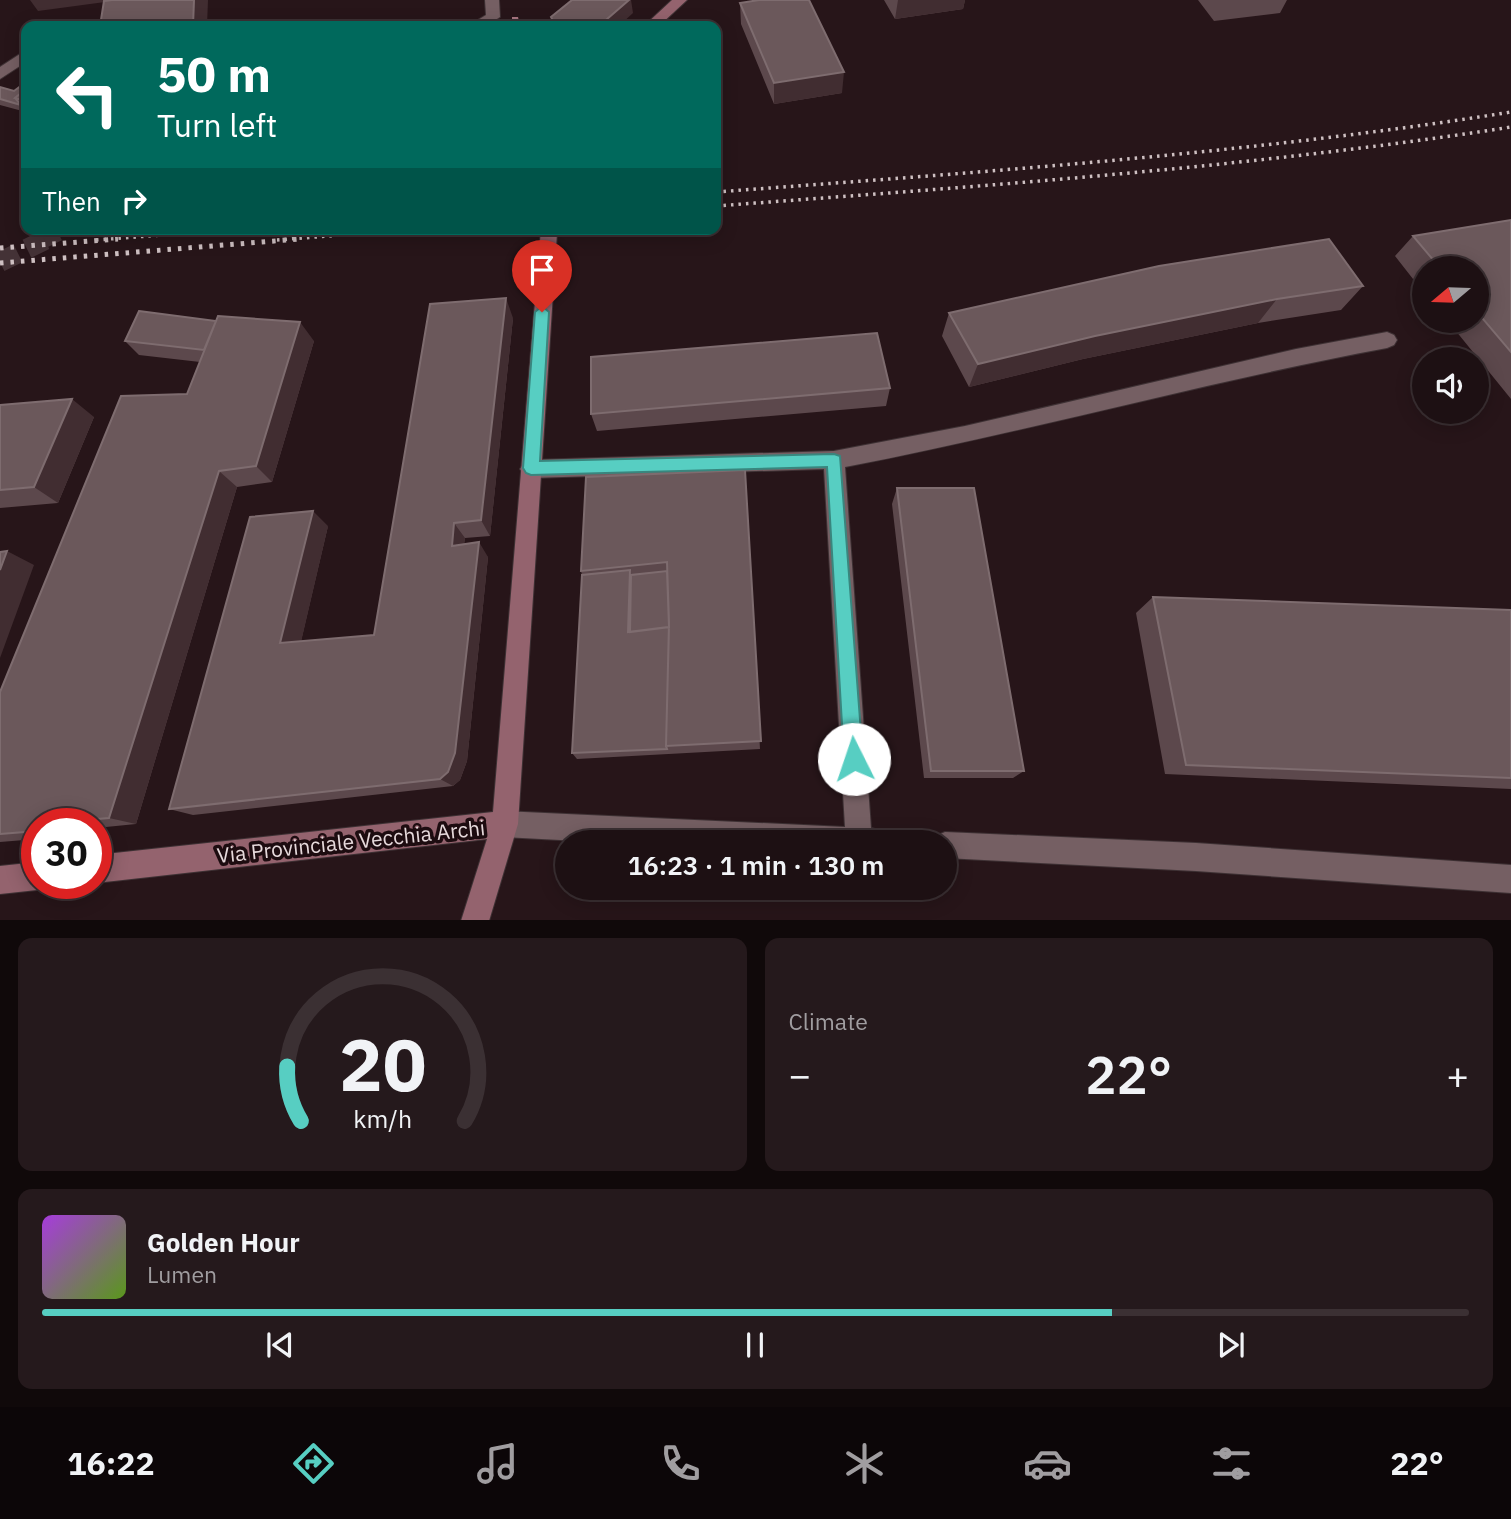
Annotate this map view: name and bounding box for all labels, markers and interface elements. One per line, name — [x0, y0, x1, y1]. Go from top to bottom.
text: 50 m — [157, 42, 271, 105]
icon: left — [42, 49, 133, 140]
text: Turn left — [157, 104, 277, 146]
icon: right — [115, 182, 153, 220]
text: Then — [42, 184, 101, 218]
pin — [512, 240, 572, 312]
icon: arrive — [523, 251, 561, 289]
north arrow — [1412, 256, 1489, 332]
map controls — [1412, 256, 1489, 424]
button: sound — [1412, 347, 1489, 424]
position arrow — [817, 722, 891, 796]
speed limit sign: 30 — [21, 808, 112, 899]
street label: Via Provinciale Vecchia Archi — [216, 813, 486, 869]
text: 16:23 · 1 min · 130 m — [628, 848, 884, 882]
text: Climate — [789, 1006, 868, 1036]
text: 20 — [339, 1016, 426, 1111]
text: 22° — [1085, 1041, 1172, 1108]
text: − — [789, 1050, 811, 1099]
text: + — [1446, 1050, 1469, 1099]
text: km/h — [353, 1101, 412, 1134]
text: Golden Hour — [147, 1225, 300, 1259]
text: Lumen — [147, 1259, 217, 1289]
icon: previous — [261, 1326, 299, 1364]
icon: pause — [736, 1326, 774, 1364]
icon: next — [1212, 1326, 1250, 1364]
icon: directions — [289, 1439, 338, 1488]
icon: music — [473, 1439, 522, 1488]
icon: phone — [656, 1439, 705, 1488]
icon: climate — [840, 1439, 889, 1488]
icon: car — [1023, 1439, 1072, 1488]
icon: filters — [1207, 1439, 1256, 1488]
text: 16:22 — [67, 1442, 155, 1484]
text: 22° — [1390, 1442, 1444, 1484]

